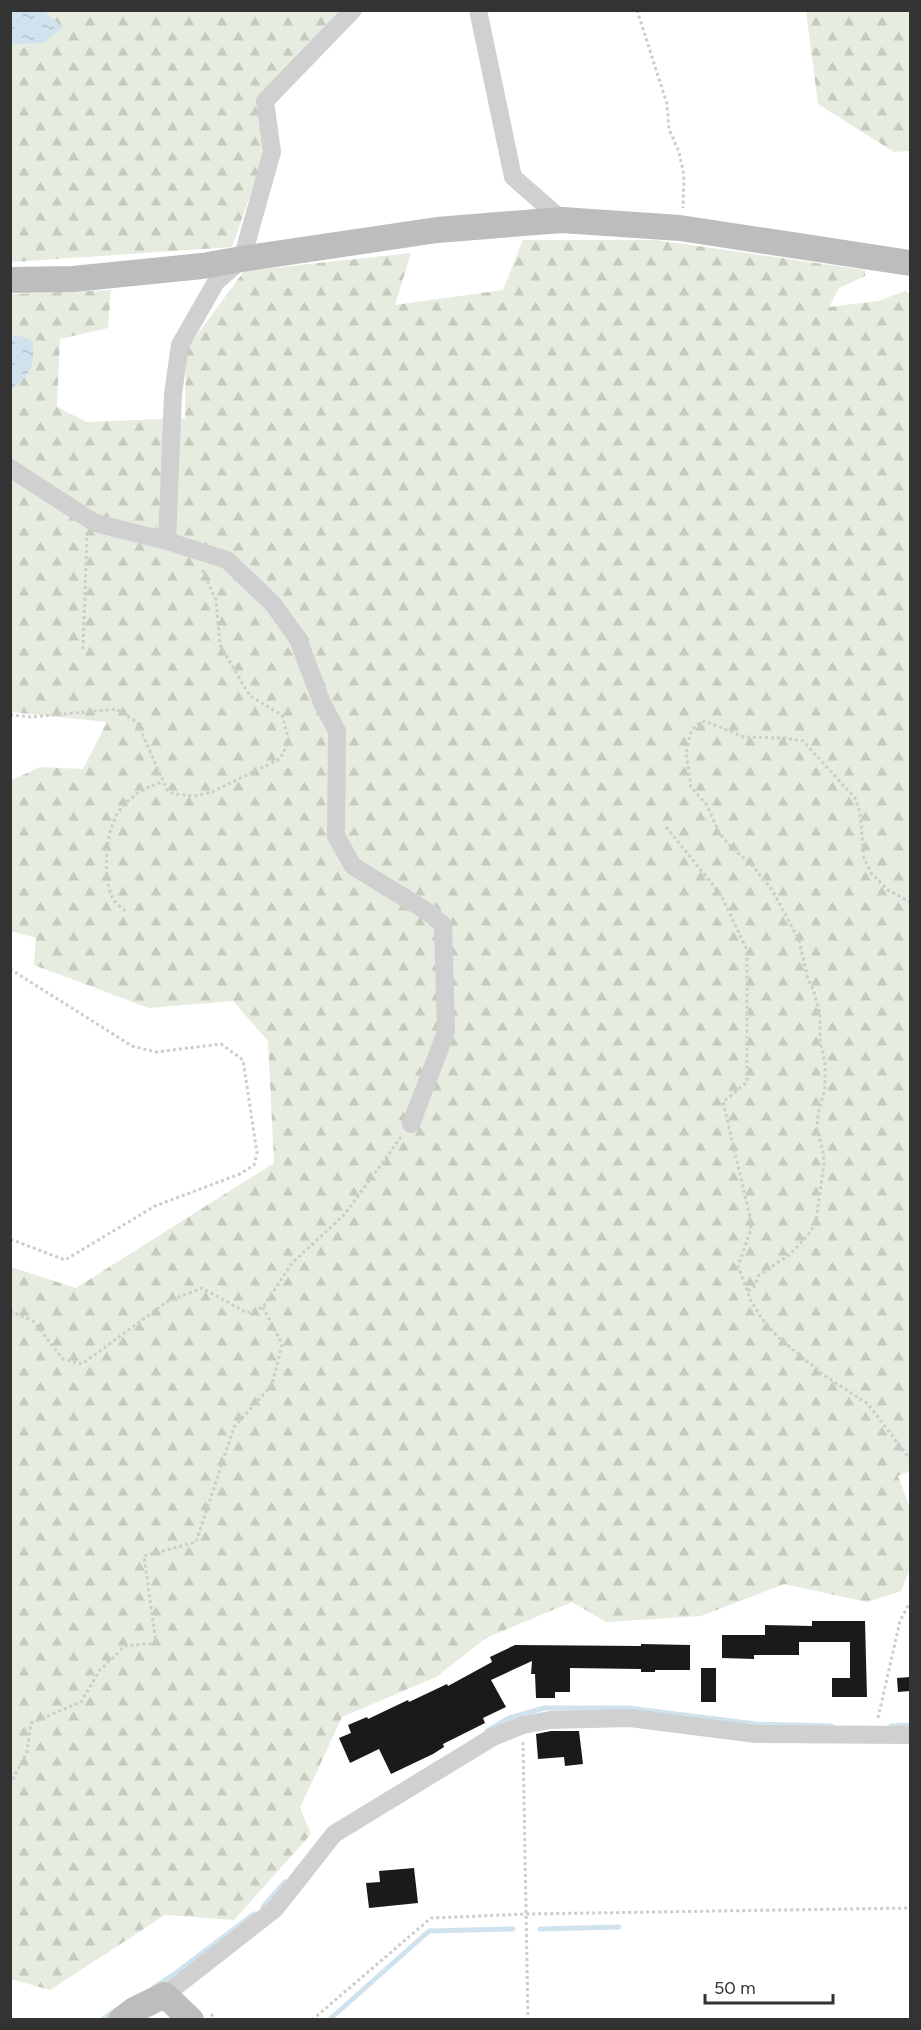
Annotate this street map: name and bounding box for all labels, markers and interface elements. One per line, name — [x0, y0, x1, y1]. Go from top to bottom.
scale bar — [705, 1967, 832, 2005]
text: 50 m — [714, 1977, 756, 1999]

